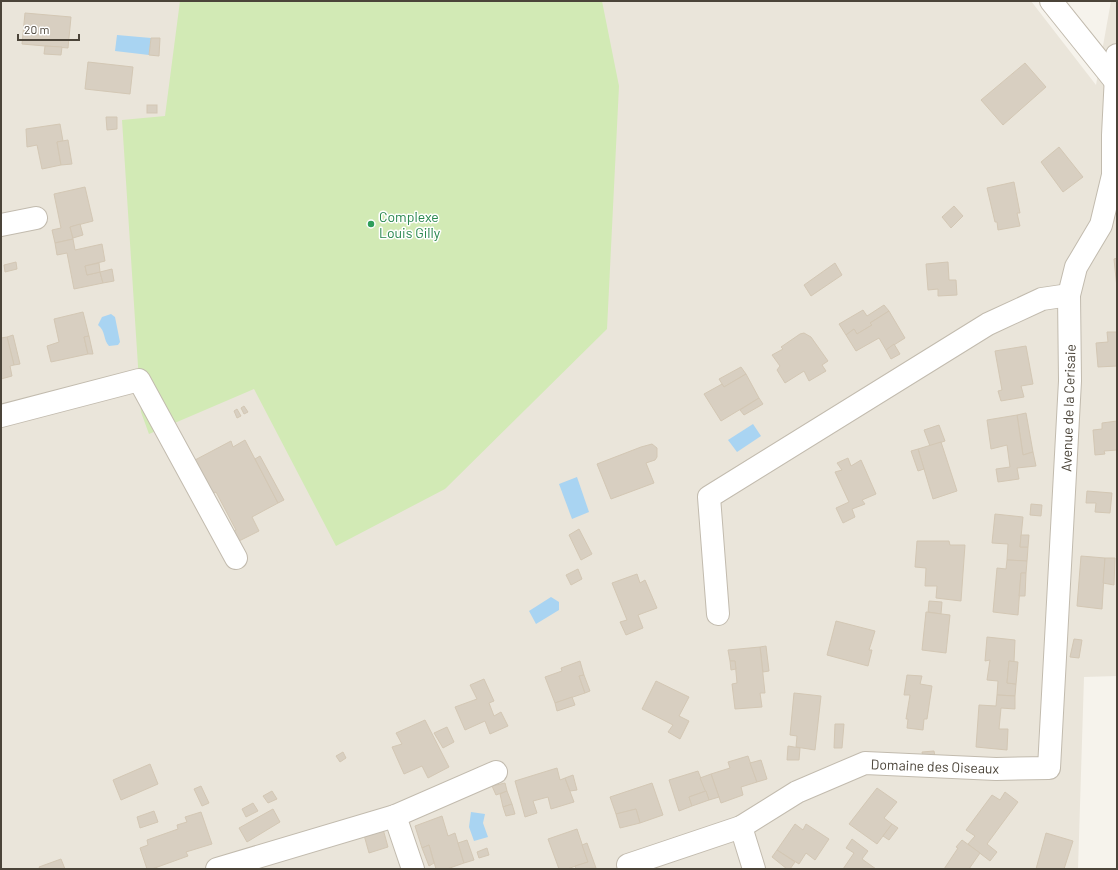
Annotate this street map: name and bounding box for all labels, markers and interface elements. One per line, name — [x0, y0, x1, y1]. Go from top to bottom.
scale bar — [18, 16, 79, 42]
text: 20 m — [24, 22, 50, 36]
place label: Complexe Louis Gilly — [379, 208, 441, 241]
marker: Complexe Louis Gilly — [366, 219, 376, 229]
street label: Avenue de la Cerisaie — [1057, 344, 1079, 472]
street label: Domaine des Oiseaux — [870, 755, 1000, 777]

